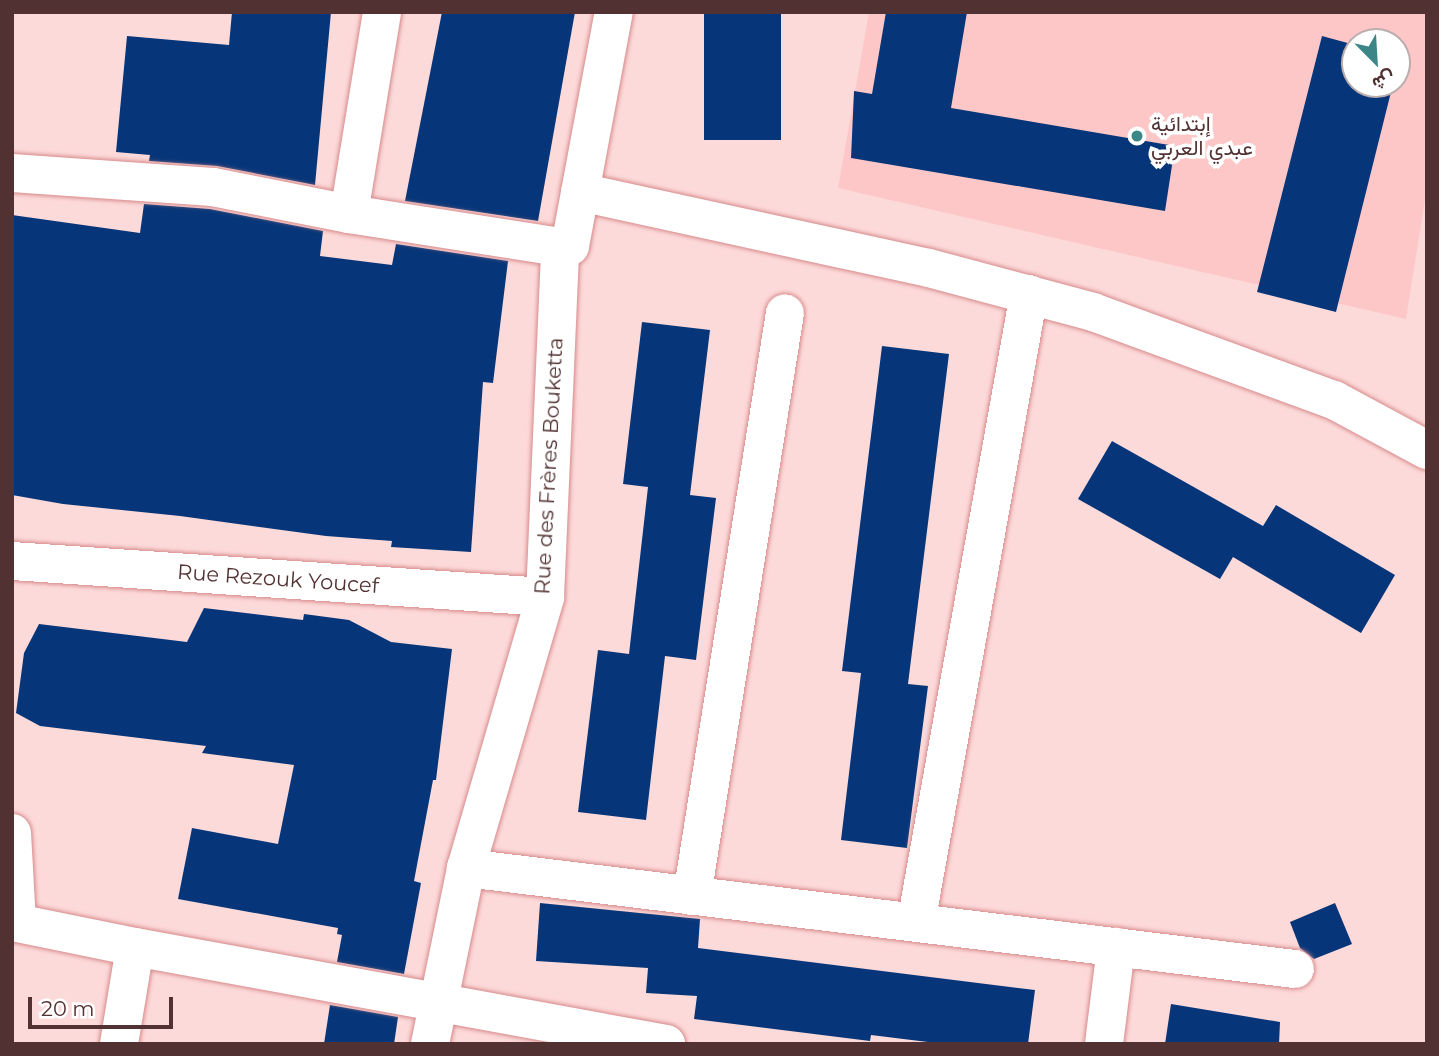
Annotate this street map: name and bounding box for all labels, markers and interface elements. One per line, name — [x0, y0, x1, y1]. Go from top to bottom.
north arrow — [1341, 28, 1411, 98]
text: ش — [1369, 66, 1399, 96]
place label: إبتدائية عبدي العربي — [1151, 111, 1253, 161]
marker: إبتدائية عبدي العربي — [1129, 128, 1145, 144]
street label: Rue des Frères Bouketta — [530, 337, 568, 595]
street label: Rue Rezouk Youcef — [176, 559, 380, 599]
scale bar — [32, 982, 177, 1026]
text: 20 m — [41, 996, 95, 1021]

